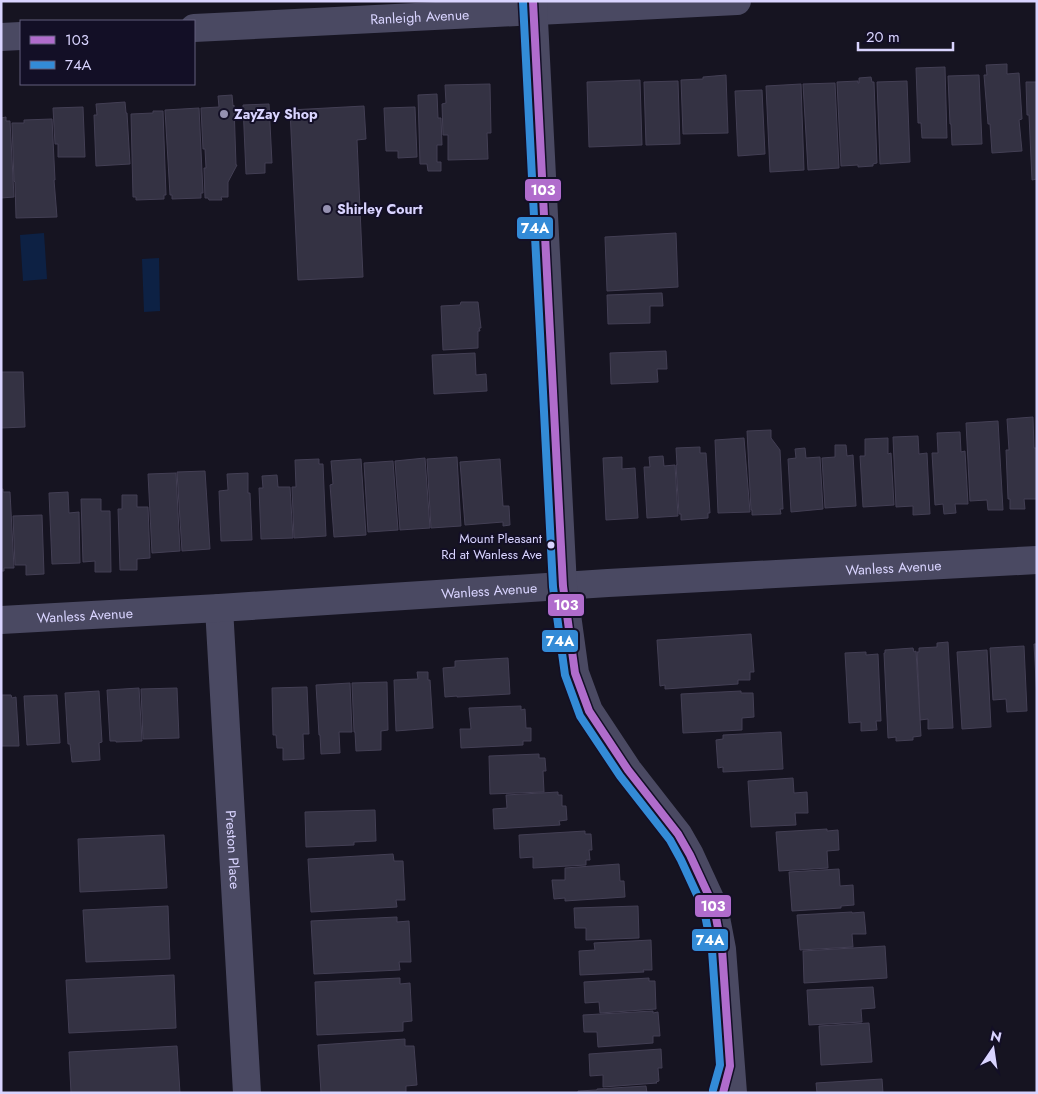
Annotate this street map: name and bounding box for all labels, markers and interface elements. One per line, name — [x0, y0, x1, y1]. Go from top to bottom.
street label: Ranleigh Avenue — [370, 4, 470, 29]
legend — [20, 20, 195, 85]
scale bar — [858, 20, 953, 52]
text: 20 m — [866, 26, 900, 48]
text: 103 — [65, 29, 89, 51]
text: 74A — [65, 54, 92, 76]
place label: ZayZay Shop — [234, 104, 318, 124]
marker: ZayZay Shop — [218, 108, 230, 120]
line badge: 103 — [524, 178, 562, 202]
text: 103 — [530, 180, 556, 200]
place label: Shirley Court — [337, 199, 423, 219]
marker: Shirley Court — [321, 203, 333, 215]
line badge: 74A — [516, 216, 554, 240]
text: 74A — [521, 218, 550, 238]
place label: Mount Pleasant Rd at Wanless Ave — [441, 529, 543, 564]
marker: Mount Pleasant Rd at Wanless Ave — [546, 540, 556, 550]
street label: Wanless Avenue — [845, 555, 942, 580]
street label: Wanless Avenue — [440, 578, 538, 604]
line badge: 103 — [547, 593, 585, 617]
text: 103 — [553, 595, 579, 615]
street label: Wanless Avenue — [36, 603, 133, 628]
line badge: 74A — [541, 629, 579, 653]
text: 74A — [546, 631, 575, 651]
street label: Preston Place — [221, 810, 245, 890]
line badge: 103 — [694, 894, 732, 918]
text: 103 — [700, 896, 726, 916]
line badge: 74A — [691, 928, 729, 952]
text: 74A — [696, 930, 725, 950]
north arrow — [968, 1024, 1018, 1074]
text: N — [988, 1025, 1004, 1047]

